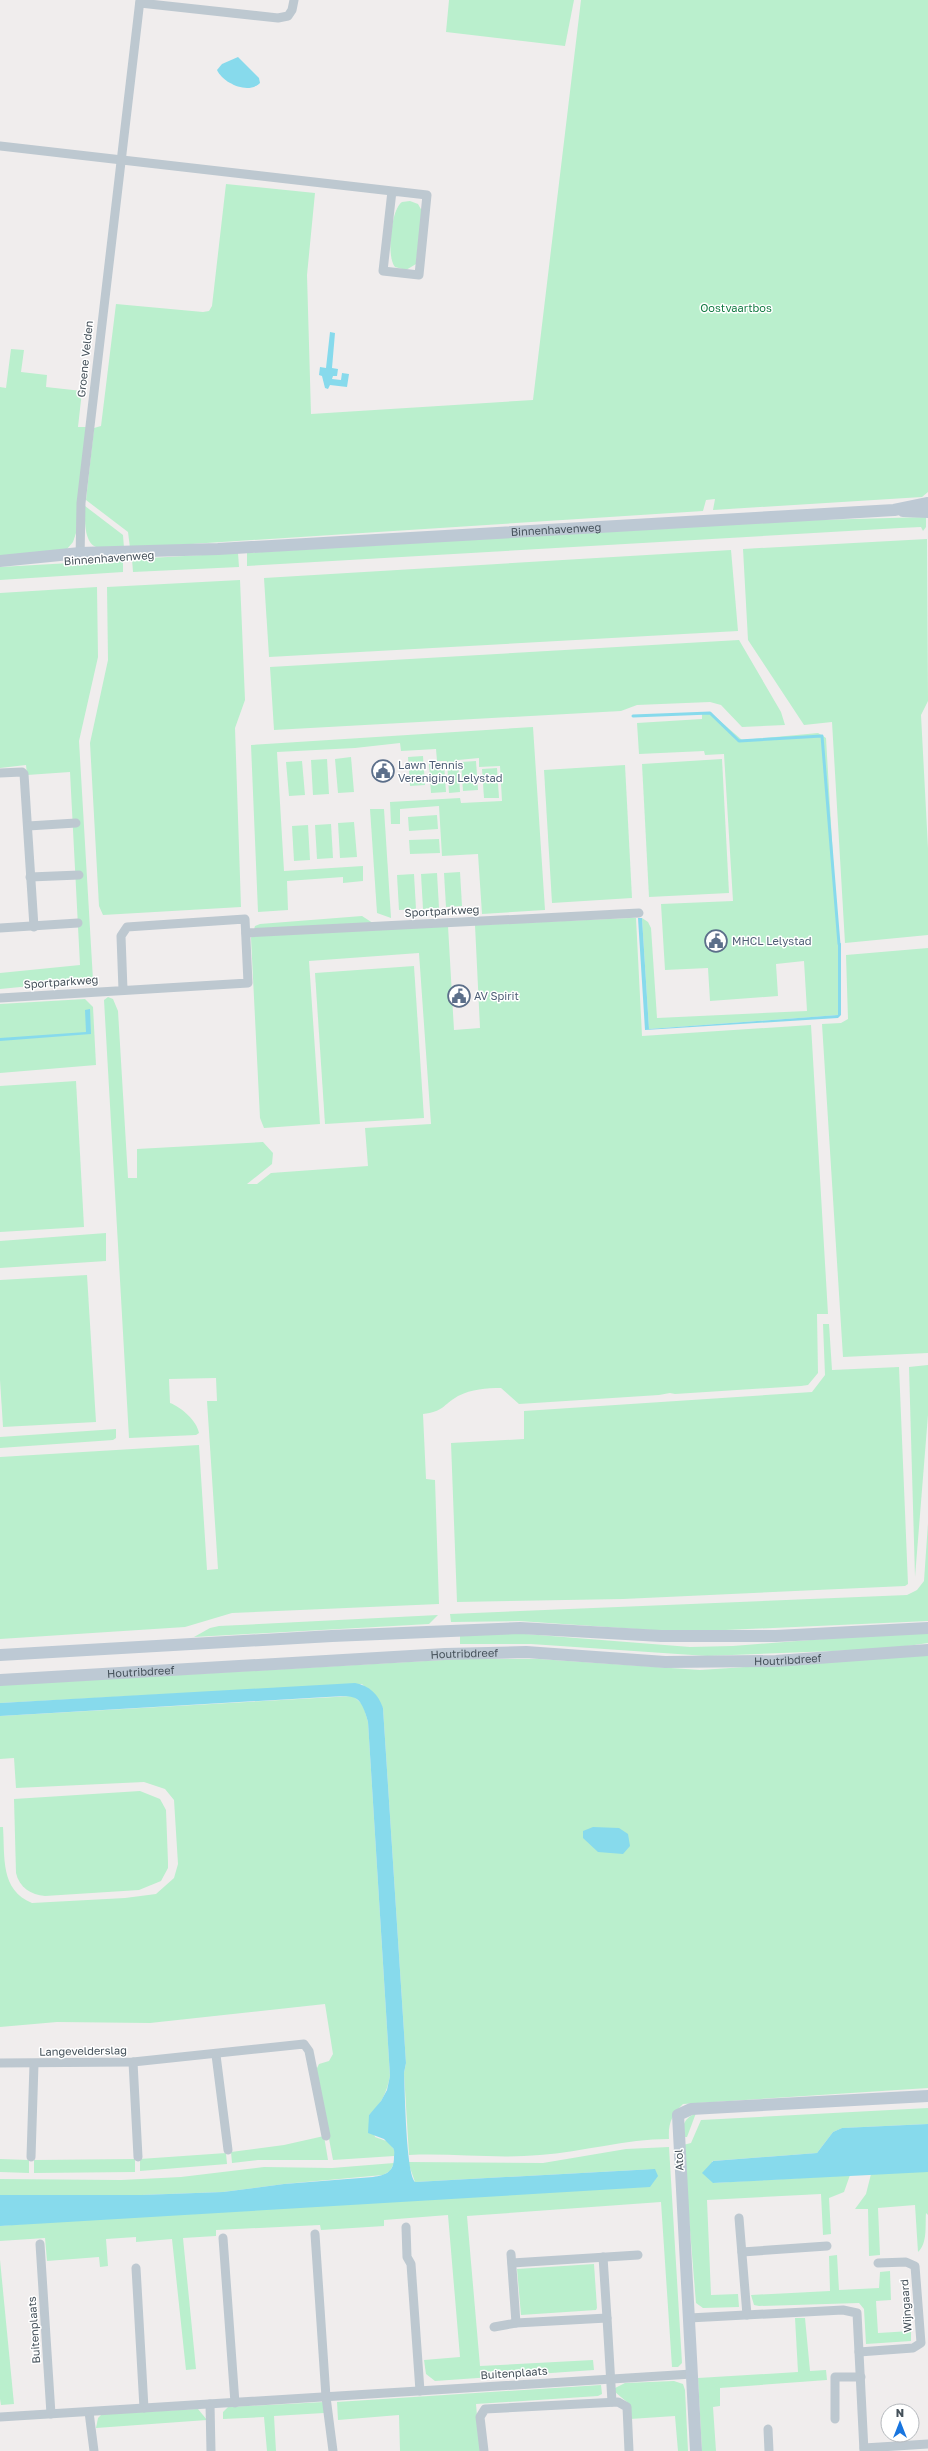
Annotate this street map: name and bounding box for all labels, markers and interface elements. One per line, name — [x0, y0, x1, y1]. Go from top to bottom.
park label: Oostvaartbos — [700, 301, 772, 314]
street label: Groene Velden — [74, 320, 95, 398]
street label: Binnenhavenweg — [510, 520, 602, 538]
street label: Binnenhavenweg — [63, 548, 155, 567]
public building icon: Lawn Tennis Vereniging Lelystad — [370, 758, 396, 784]
place label: Lawn Tennis Vereniging Lelystad — [398, 758, 503, 784]
street label: Sportparkweg — [404, 902, 480, 919]
public building icon: MHCL Lelystad — [703, 928, 729, 954]
place label: MHCL Lelystad — [732, 934, 812, 947]
street label: Sportparkweg — [23, 972, 99, 991]
public building icon: AV Spirit — [446, 983, 472, 1009]
place label: AV Spirit — [474, 989, 519, 1002]
street label: Houtribdreef — [430, 1646, 498, 1661]
street label: Houtribdreef — [754, 1651, 822, 1667]
street label: Houtribdreef — [107, 1663, 175, 1680]
street label: Langevelderslag — [39, 2043, 127, 2058]
street label: Atol — [671, 2148, 686, 2171]
street label: Wijngaard — [897, 2279, 914, 2333]
street label: Buitenplaats — [25, 2296, 42, 2364]
street label: Buitenplaats — [480, 2364, 548, 2381]
north arrow — [880, 2403, 920, 2443]
text: N — [896, 2406, 904, 2419]

